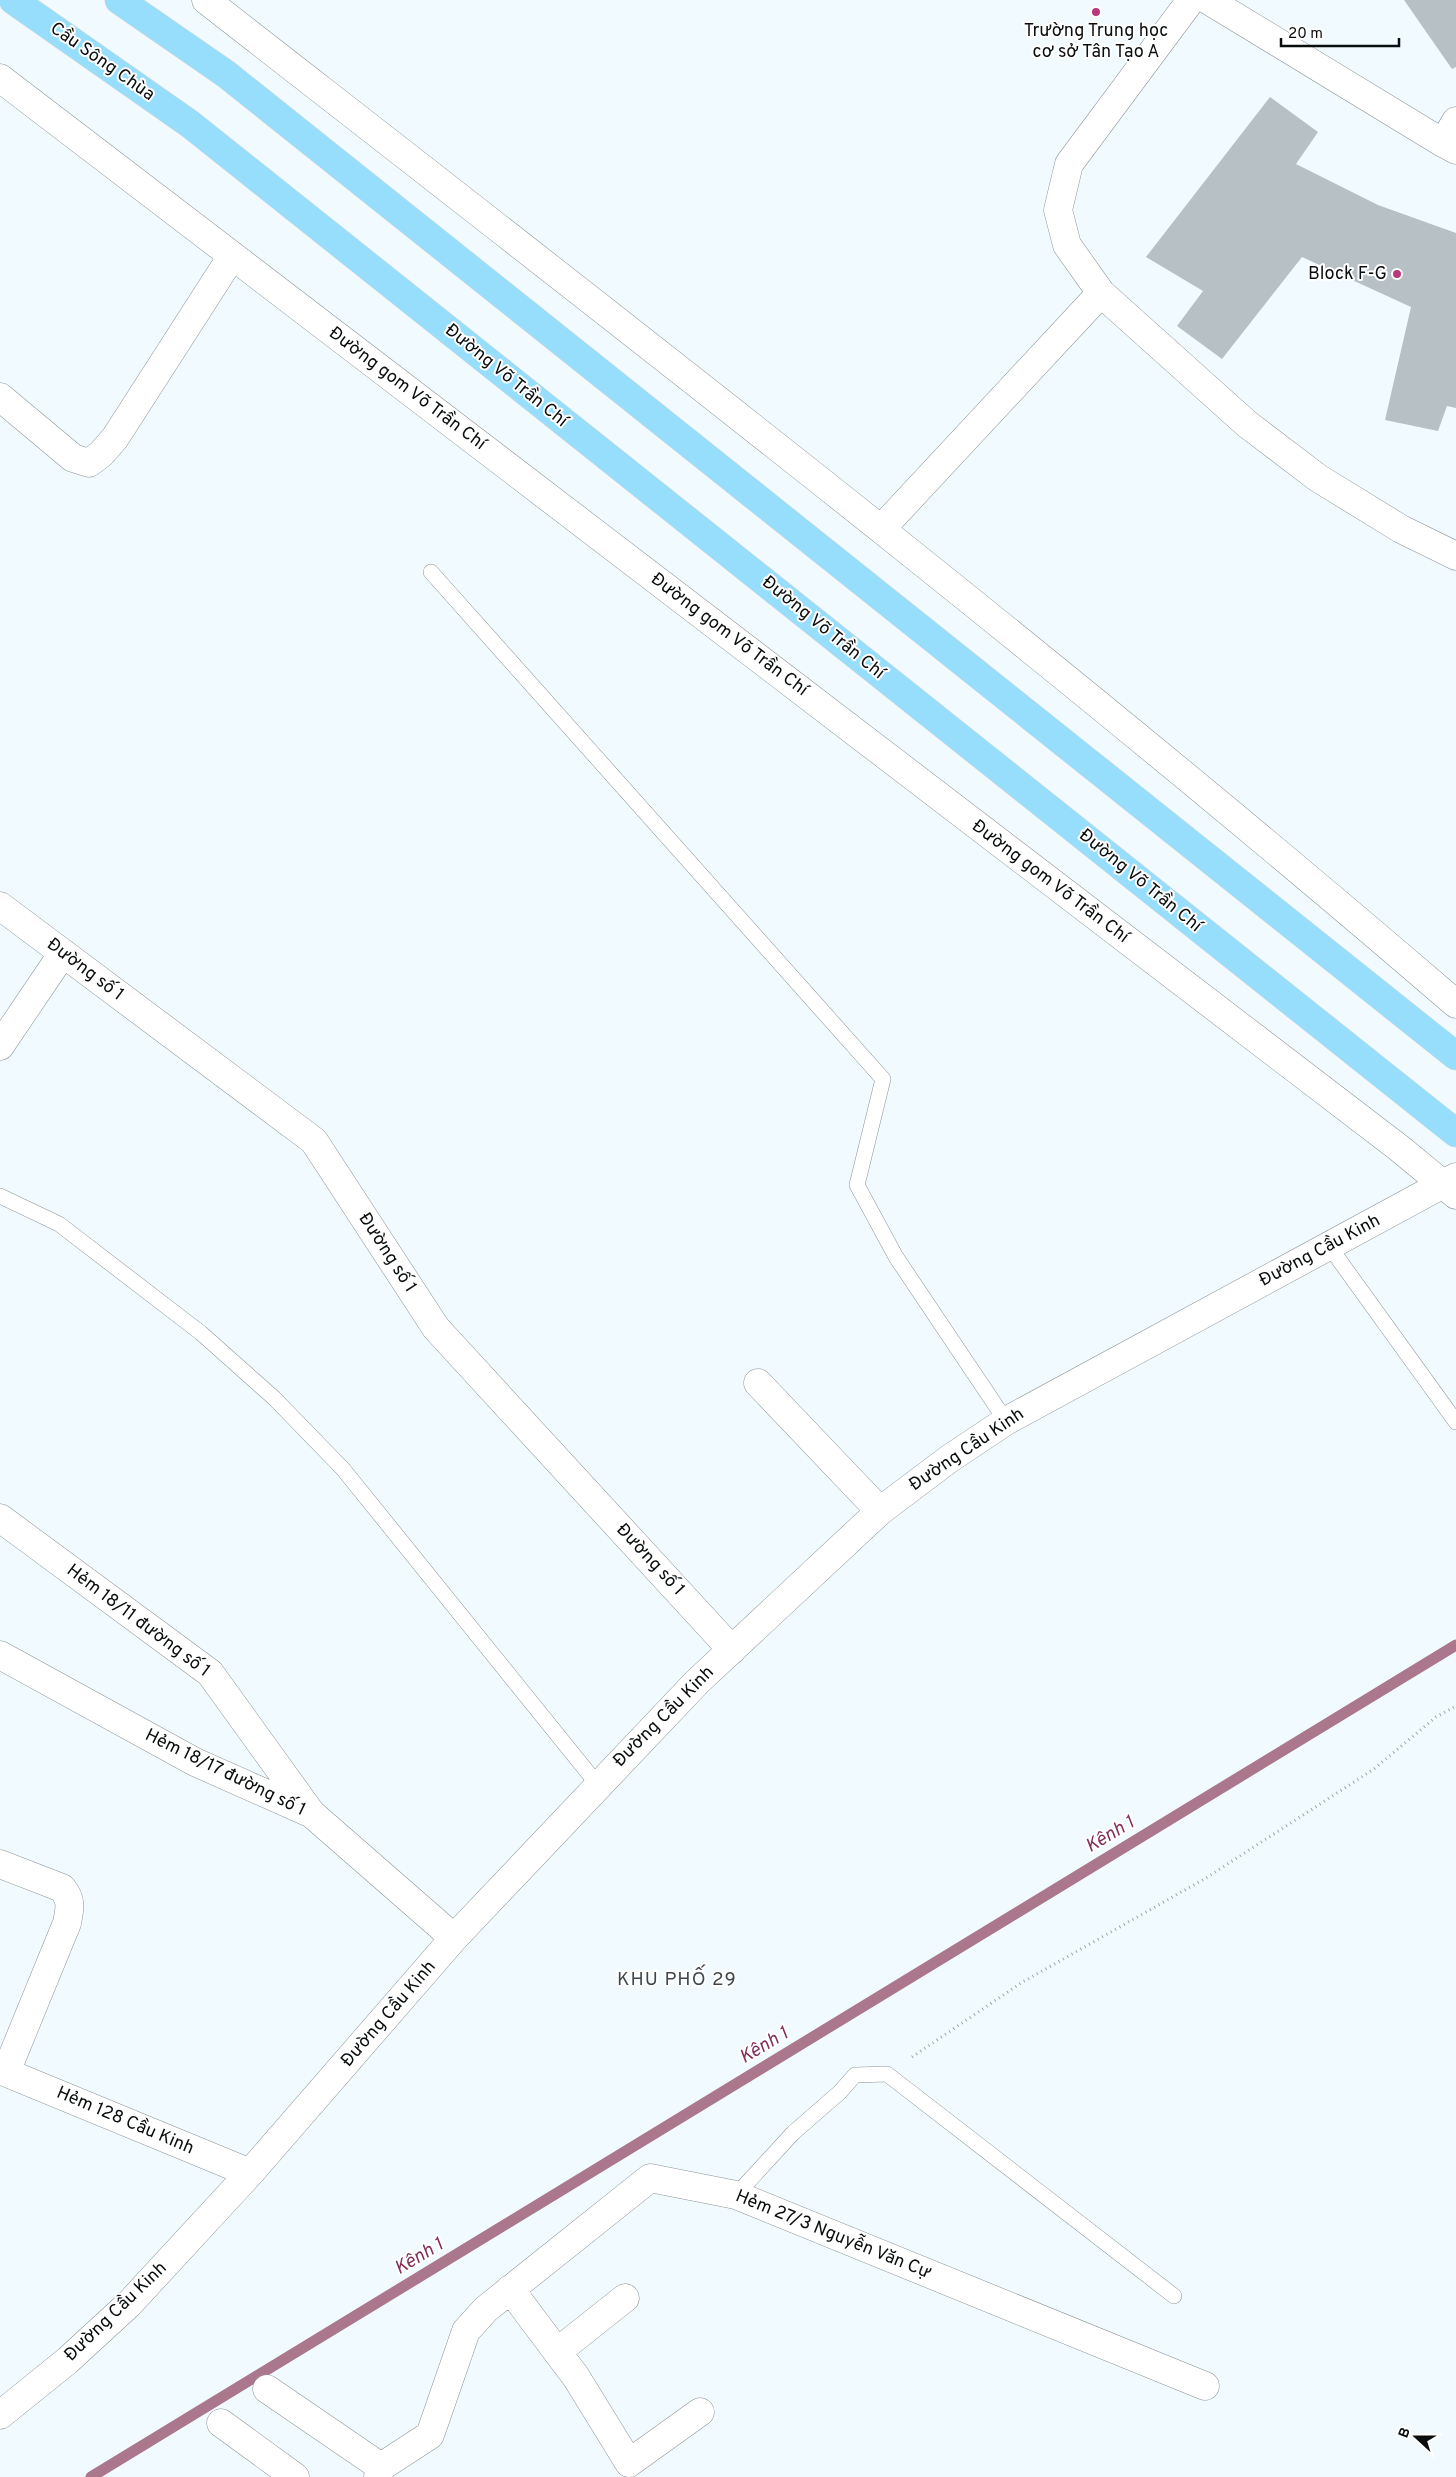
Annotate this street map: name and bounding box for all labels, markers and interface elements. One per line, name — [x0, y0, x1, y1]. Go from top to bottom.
marker: Trường Trung học cơ sở Tân Tạo A — [1090, 6, 1102, 18]
scale bar — [1281, 15, 1398, 47]
street label: Cầu Sông Chùa — [45, 17, 159, 107]
place label: Trường Trung học cơ sở Tân Tạo A — [1024, 20, 1168, 64]
text: 20 m — [1288, 25, 1323, 44]
place label: Block F-G — [1308, 263, 1387, 286]
marker: Block F-G — [1391, 268, 1403, 280]
street label: Đường Võ Trần Chí — [440, 319, 574, 434]
street label: Đường gom Võ Trần Chí — [324, 321, 492, 457]
street label: Đường gom Võ Trần Chí — [646, 567, 814, 703]
street label: Đường Võ Trần Chí — [757, 571, 891, 686]
street label: Đường gom Võ Trần Chí — [967, 814, 1135, 950]
street label: Đường Võ Trần Chí — [1074, 824, 1208, 939]
street label: Đường số 1 — [42, 933, 129, 1006]
street label: Đường số 1 — [353, 1208, 422, 1297]
street label: Đường Cầu Kinh — [1255, 1209, 1384, 1293]
street label: Đường Cầu Kinh — [905, 1402, 1029, 1497]
street label: Đường số 1 — [611, 1518, 690, 1601]
street label: Hẻm 18/11 đường số 1 — [62, 1559, 215, 1683]
street label: Đường Cầu Kinh — [608, 1661, 719, 1772]
street label: Hẻm 18/17 đường số 1 — [141, 1723, 310, 1822]
water label: Kênh 1 — [1081, 1811, 1139, 1859]
street label: Đường Cầu Kinh — [336, 1955, 442, 2072]
district label: KHU PHỐ 29 — [617, 1964, 737, 1992]
water label: Kênh 1 — [735, 2022, 793, 2070]
street label: Hẻm 128 Cầu Kinh — [53, 2081, 198, 2160]
street label: Hẻm 27/3 Nguyễn Văn Cự — [732, 2183, 936, 2285]
water label: Kênh 1 — [390, 2233, 448, 2281]
street label: Đường Cầu Kinh — [59, 2257, 172, 2367]
north arrow — [1391, 2412, 1441, 2462]
text: B — [1396, 2425, 1415, 2440]

